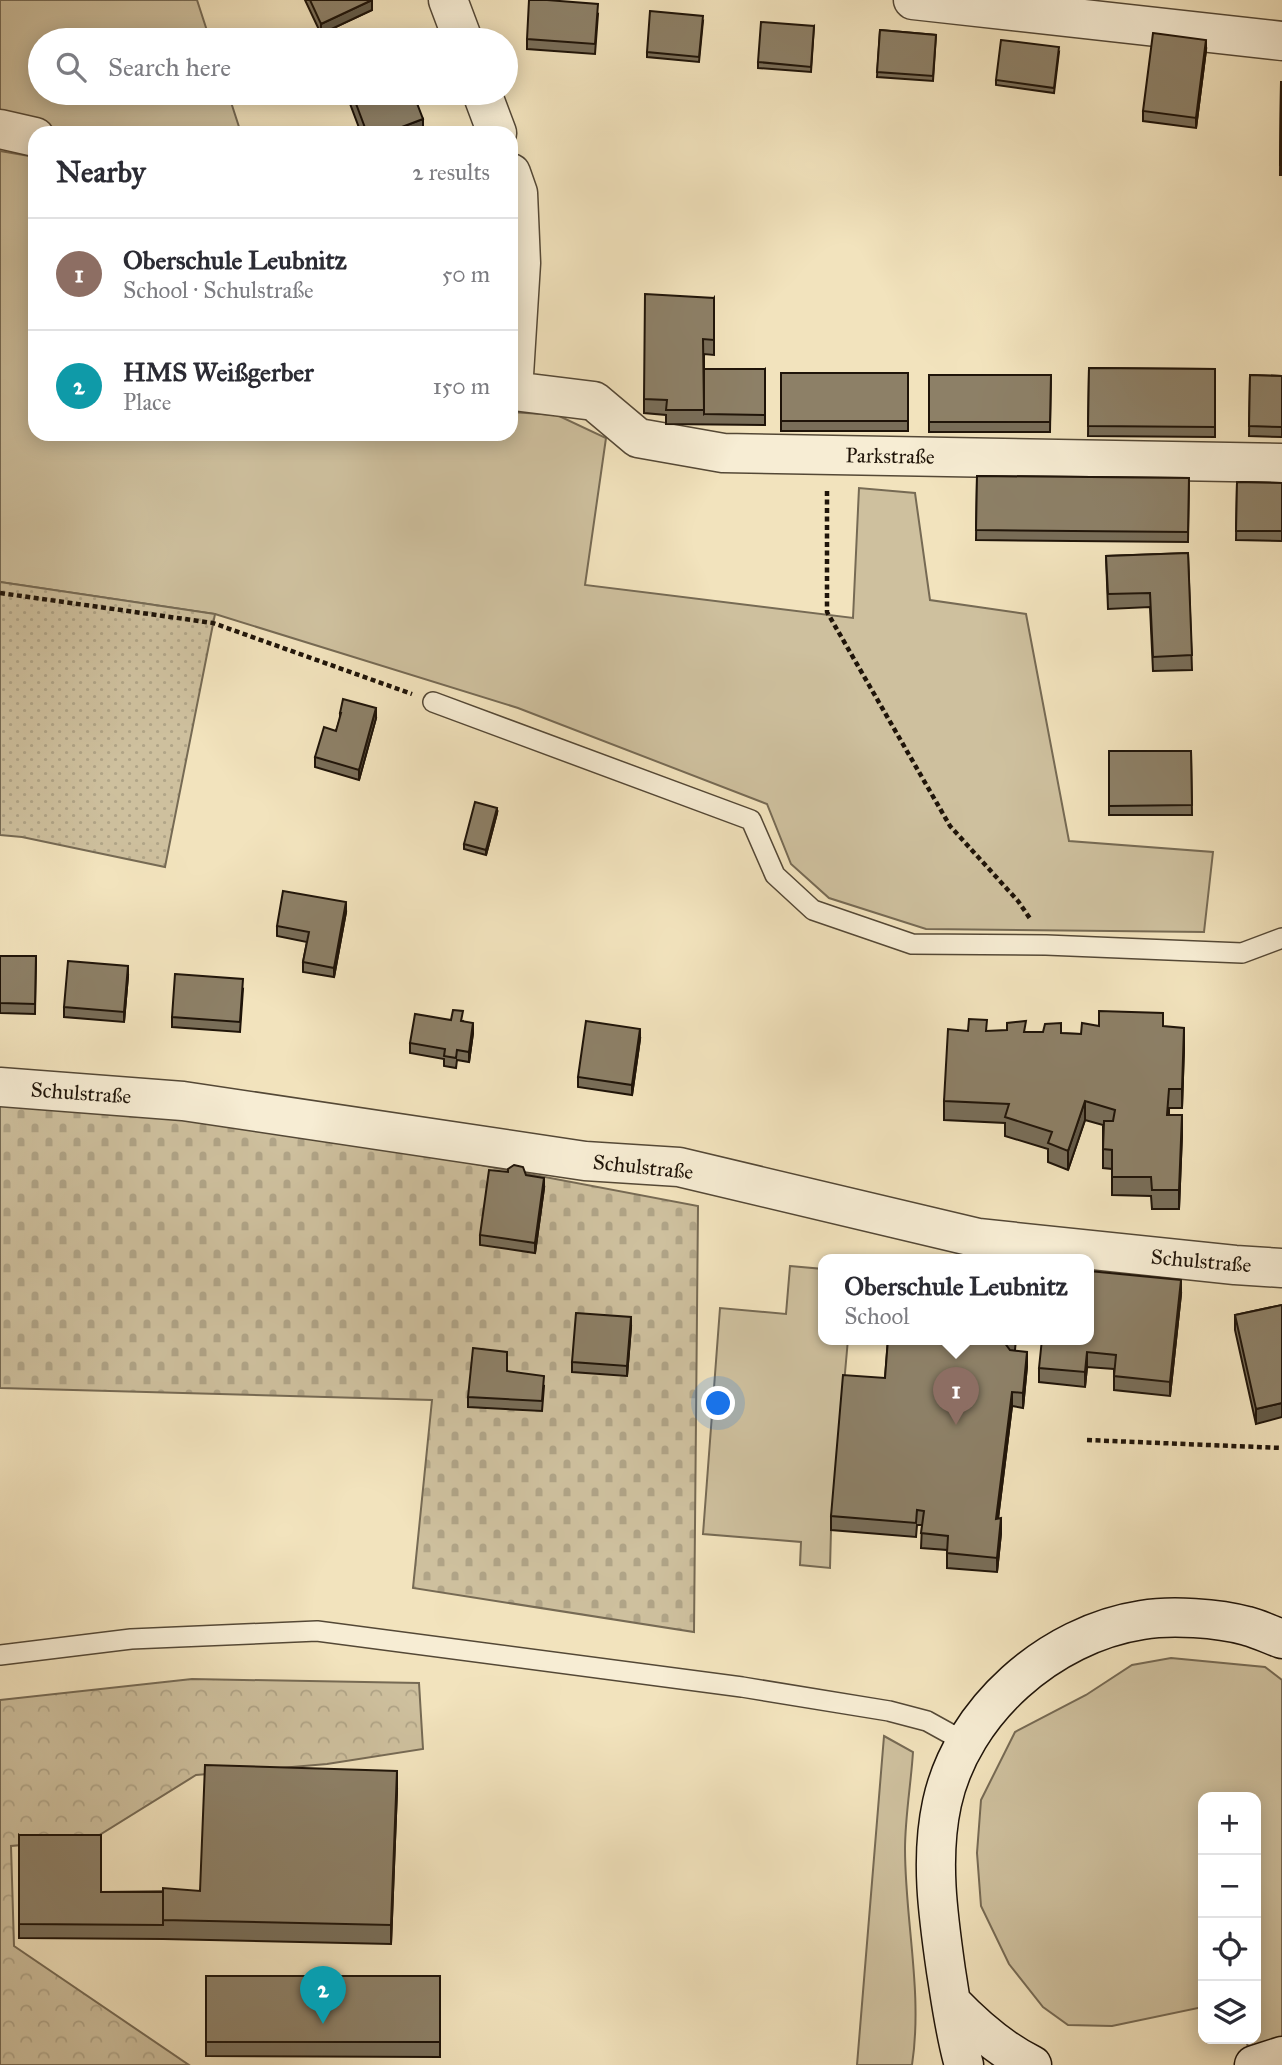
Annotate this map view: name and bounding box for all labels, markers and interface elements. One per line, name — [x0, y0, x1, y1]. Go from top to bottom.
search box — [28, 28, 518, 105]
icon: search — [52, 48, 90, 86]
text: Search here — [108, 51, 231, 83]
text: Nearby — [56, 154, 146, 190]
text: 2 results — [412, 158, 490, 186]
text: Oberschule Leubnitz — [123, 244, 347, 276]
text: 1 — [74, 260, 84, 288]
text: 50 m — [442, 260, 490, 288]
text: School · Schulstraße — [123, 276, 314, 304]
text: HMS Weißgerber — [123, 356, 314, 388]
text: 2 — [73, 372, 85, 400]
text: 150 m — [433, 372, 490, 400]
text: Place — [123, 388, 171, 416]
street label: Parkstraße — [845, 442, 935, 470]
street label: Schulstraße — [30, 1077, 132, 1110]
street label: Schulstraße — [592, 1149, 695, 1185]
street label: Schulstraße — [1150, 1244, 1253, 1278]
popup — [818, 1254, 1094, 1345]
text: Oberschule Leubnitz — [844, 1270, 1068, 1302]
text: School — [844, 1302, 909, 1330]
pin: 1 — [933, 1367, 979, 1425]
your location — [701, 1386, 735, 1420]
map controls — [1198, 1792, 1261, 2044]
button: + — [1198, 1792, 1261, 1855]
button: − — [1198, 1855, 1261, 1918]
button: locate — [1198, 1918, 1261, 1981]
pin: 2 — [300, 1966, 346, 2024]
button: layers — [1198, 1981, 1261, 2044]

